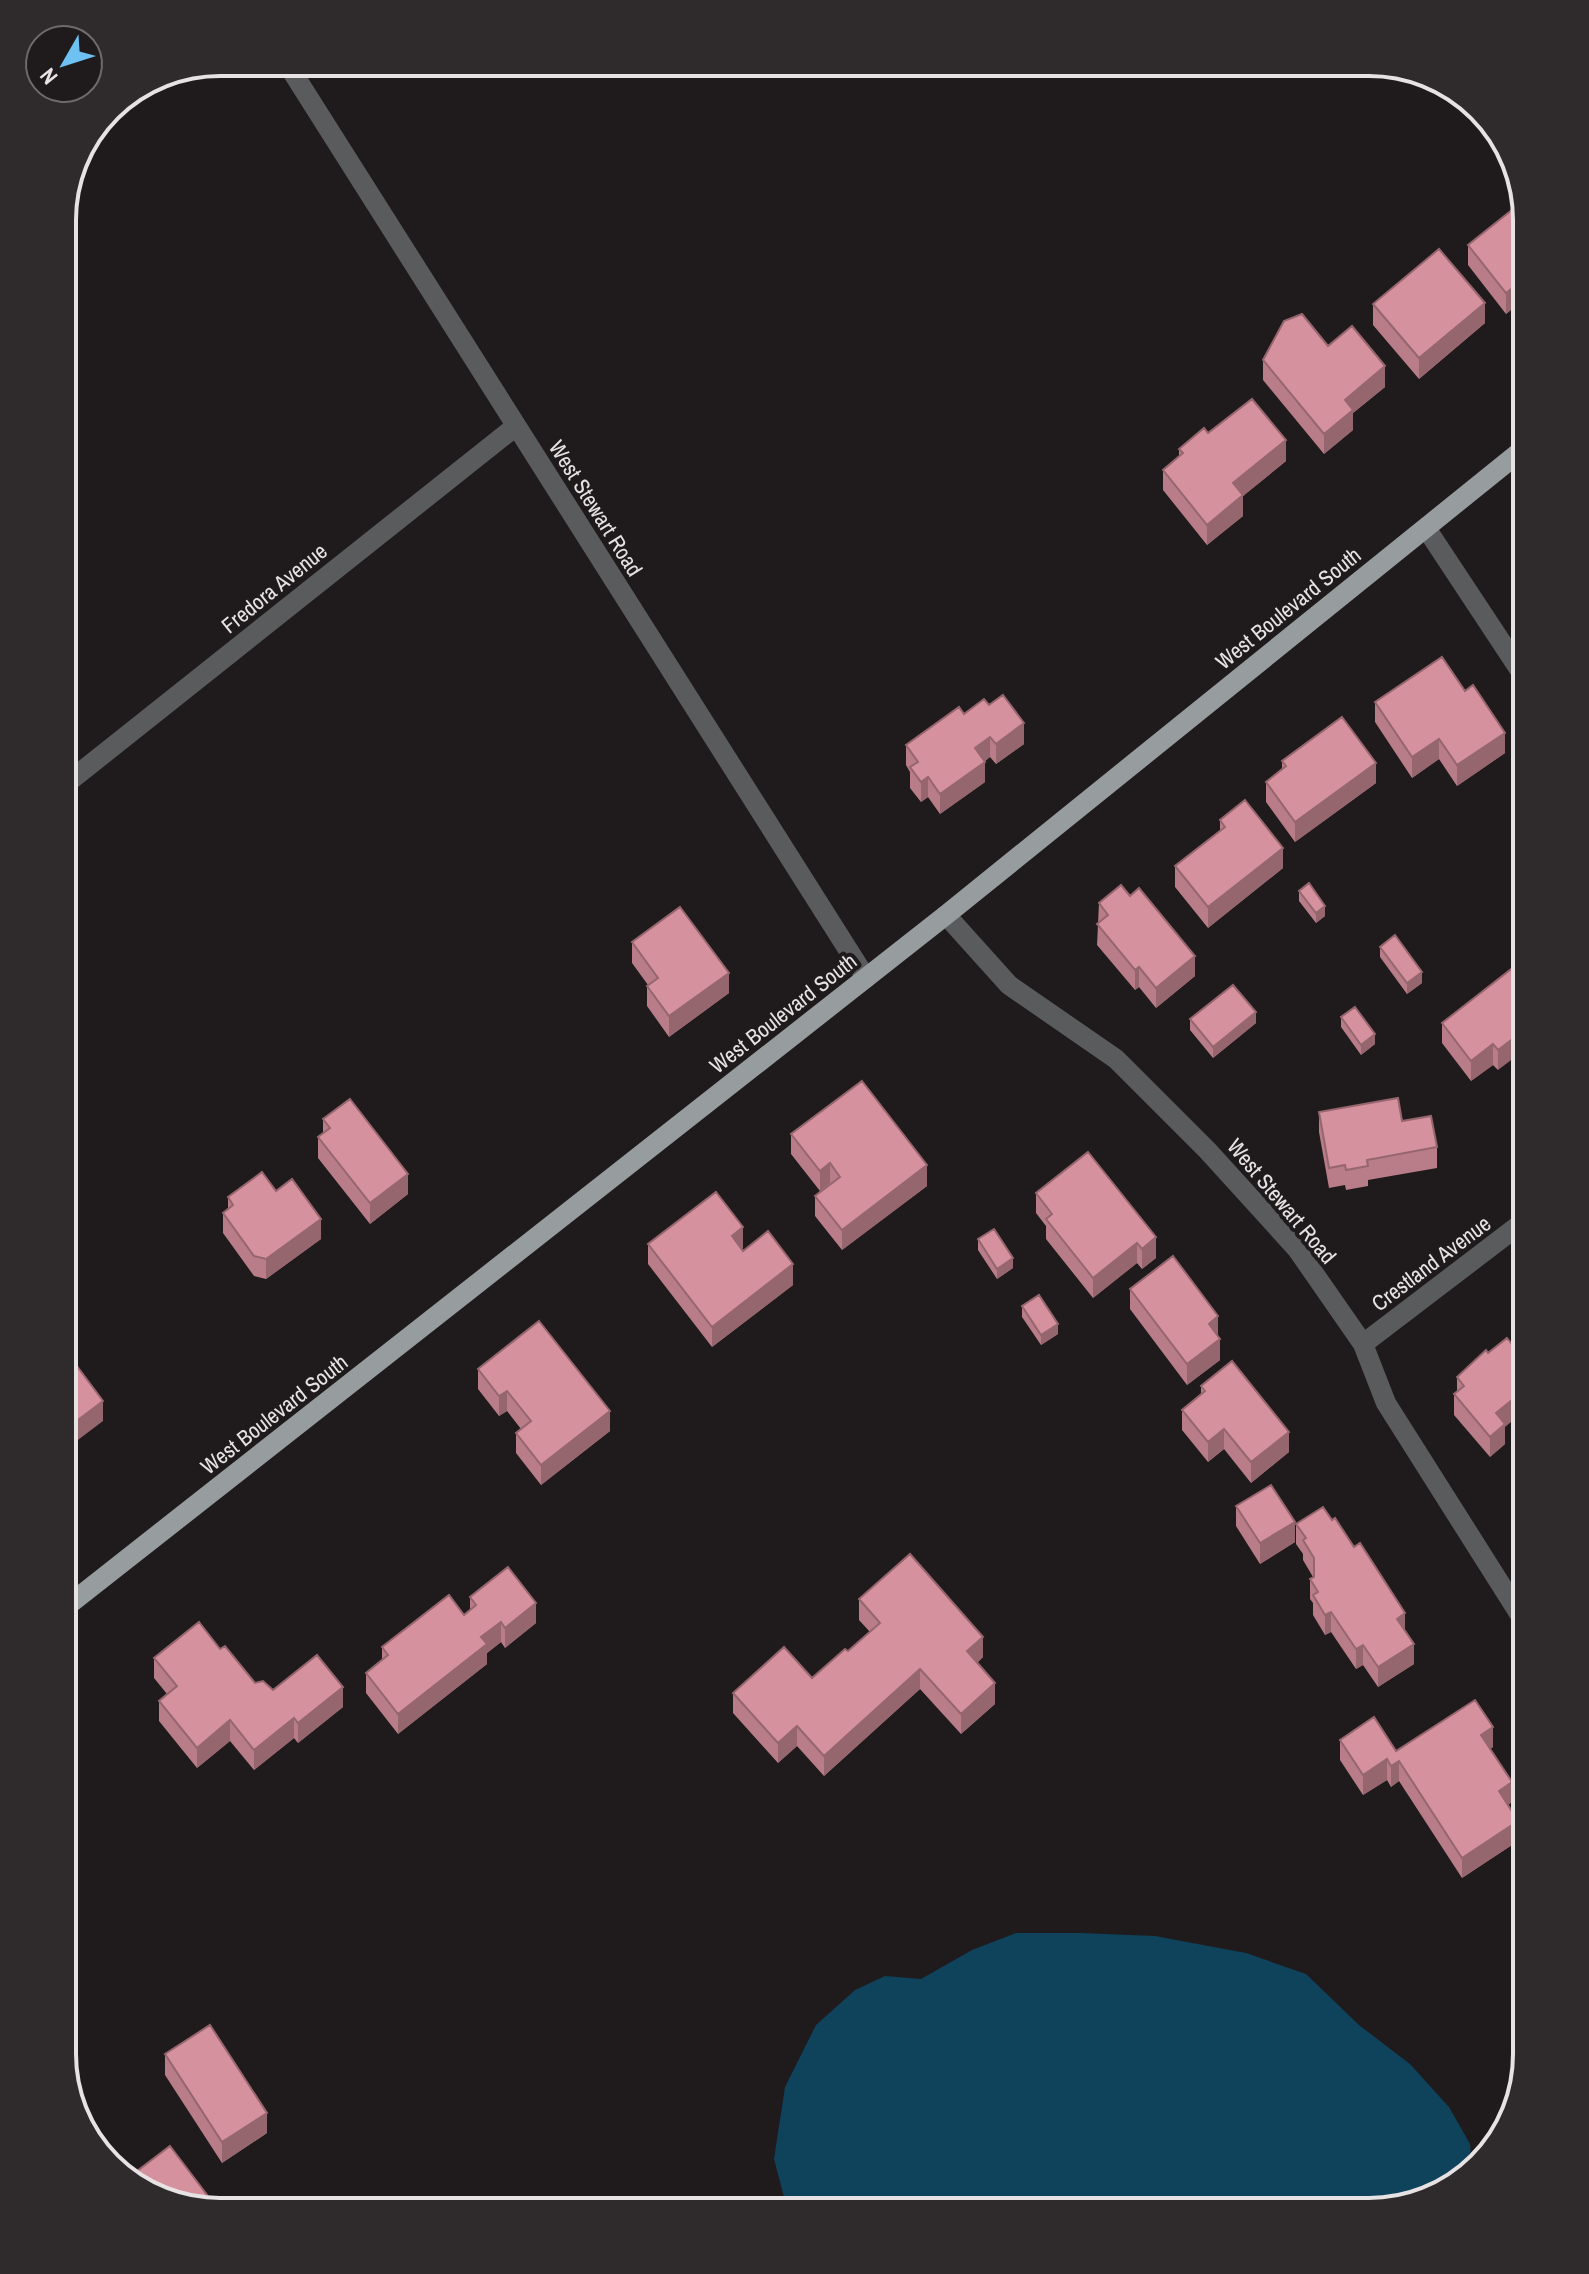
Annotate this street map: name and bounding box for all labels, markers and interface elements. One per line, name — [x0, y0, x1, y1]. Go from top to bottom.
north arrow — [24, 24, 104, 104]
text: N — [33, 62, 64, 91]
street label: West Stewart Road — [542, 434, 650, 582]
street label: Fredora Avenue — [215, 536, 333, 640]
street label: West Boulevard South — [1209, 540, 1367, 676]
street label: West Boulevard South — [703, 946, 863, 1080]
street label: West Stewart Road — [1221, 1132, 1343, 1270]
street label: Crestland Avenue — [1365, 1208, 1497, 1318]
street label: West Boulevard South — [194, 1347, 354, 1481]

